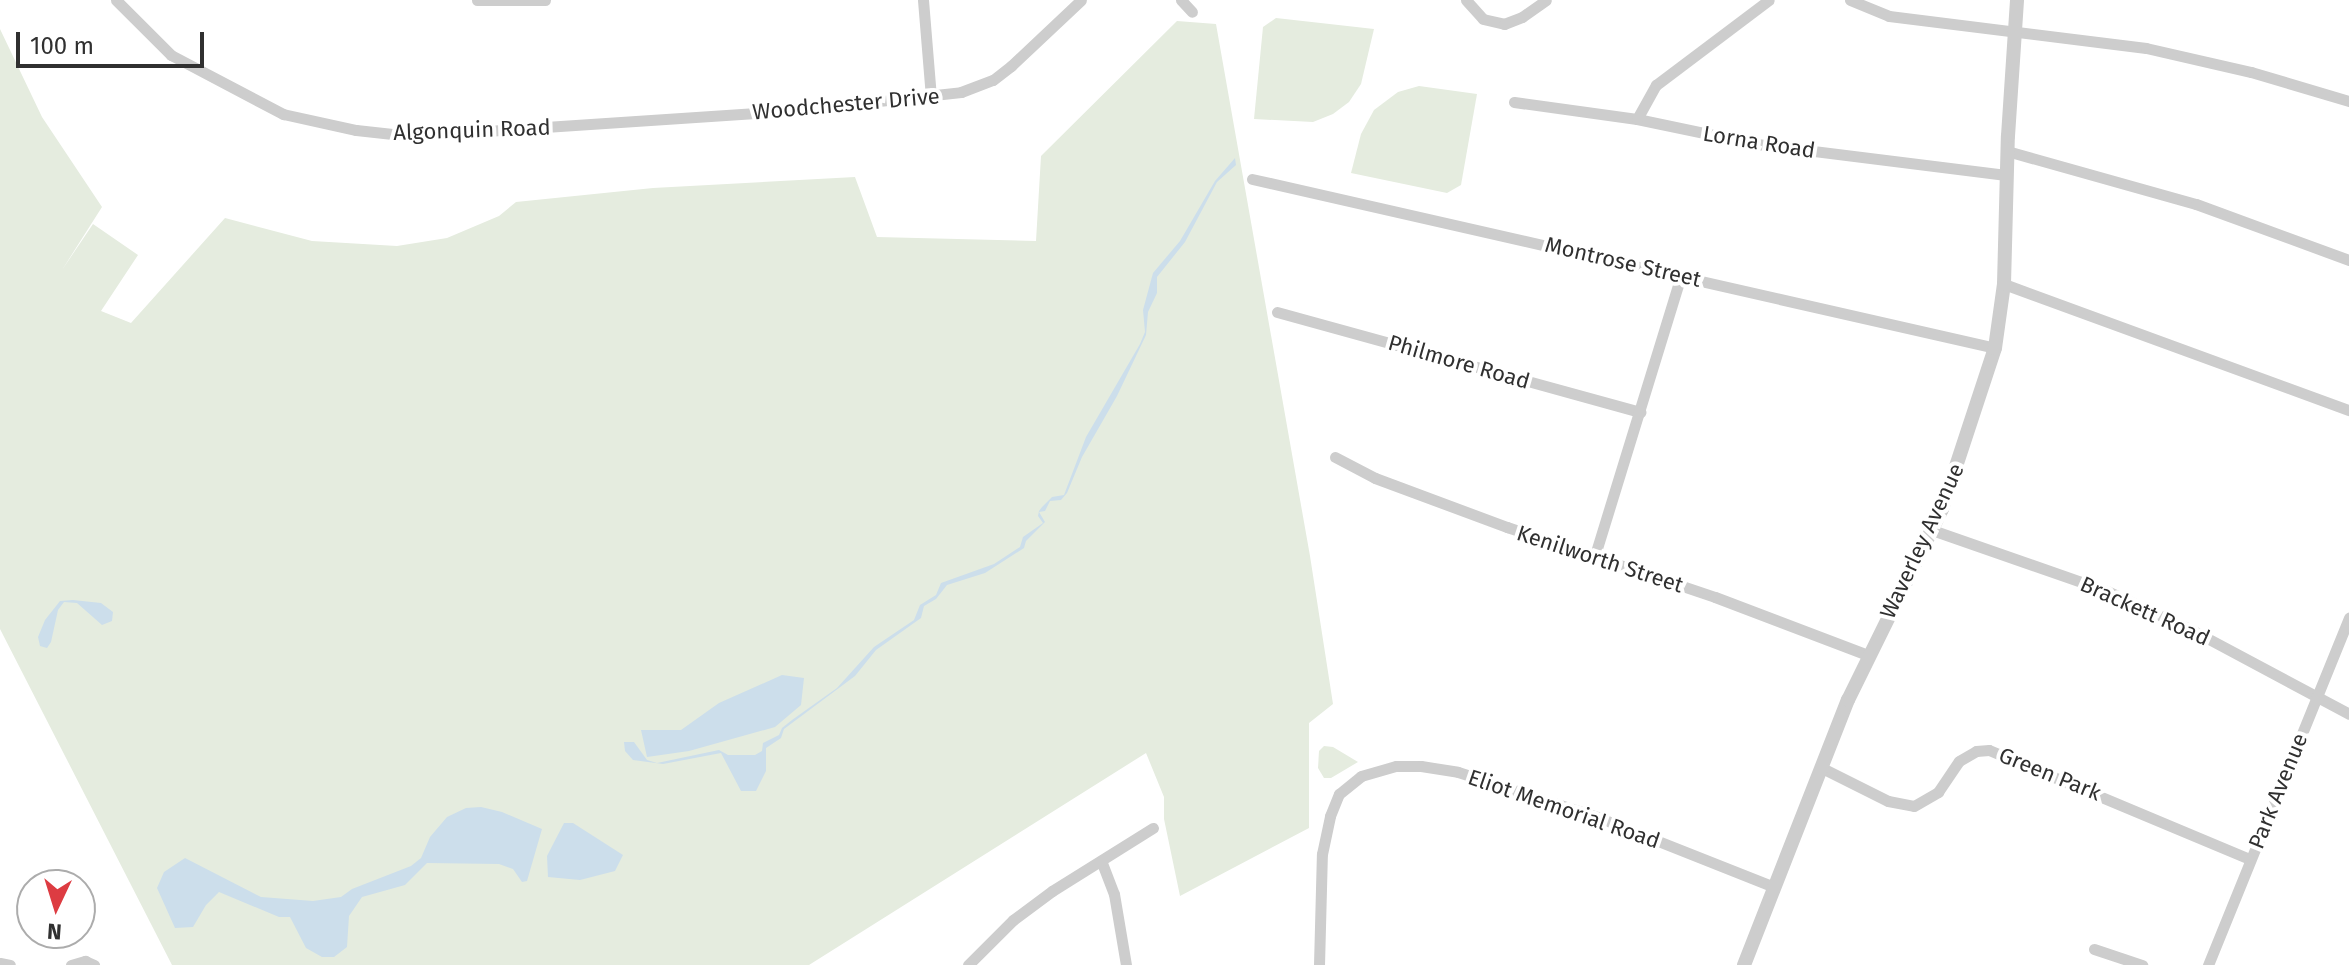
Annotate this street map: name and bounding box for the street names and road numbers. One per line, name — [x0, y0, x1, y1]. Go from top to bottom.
street label: Woodchester Drive — [751, 83, 941, 125]
street label: Algonquin Road — [393, 114, 551, 146]
street label: Lorna Road — [1701, 120, 1817, 164]
street label: Montrose Street — [1542, 231, 1704, 293]
street label: Philmore Road — [1385, 329, 1533, 395]
street label: Waverley Avenue — [1874, 459, 1970, 623]
street label: Kenilworth Street — [1513, 520, 1687, 598]
street label: Brackett Road — [2076, 571, 2214, 651]
street label: Park Avenue — [2243, 729, 2313, 853]
street label: Green Park — [1995, 742, 2105, 806]
street label: Eliot Memorial Road — [1465, 764, 1663, 854]

